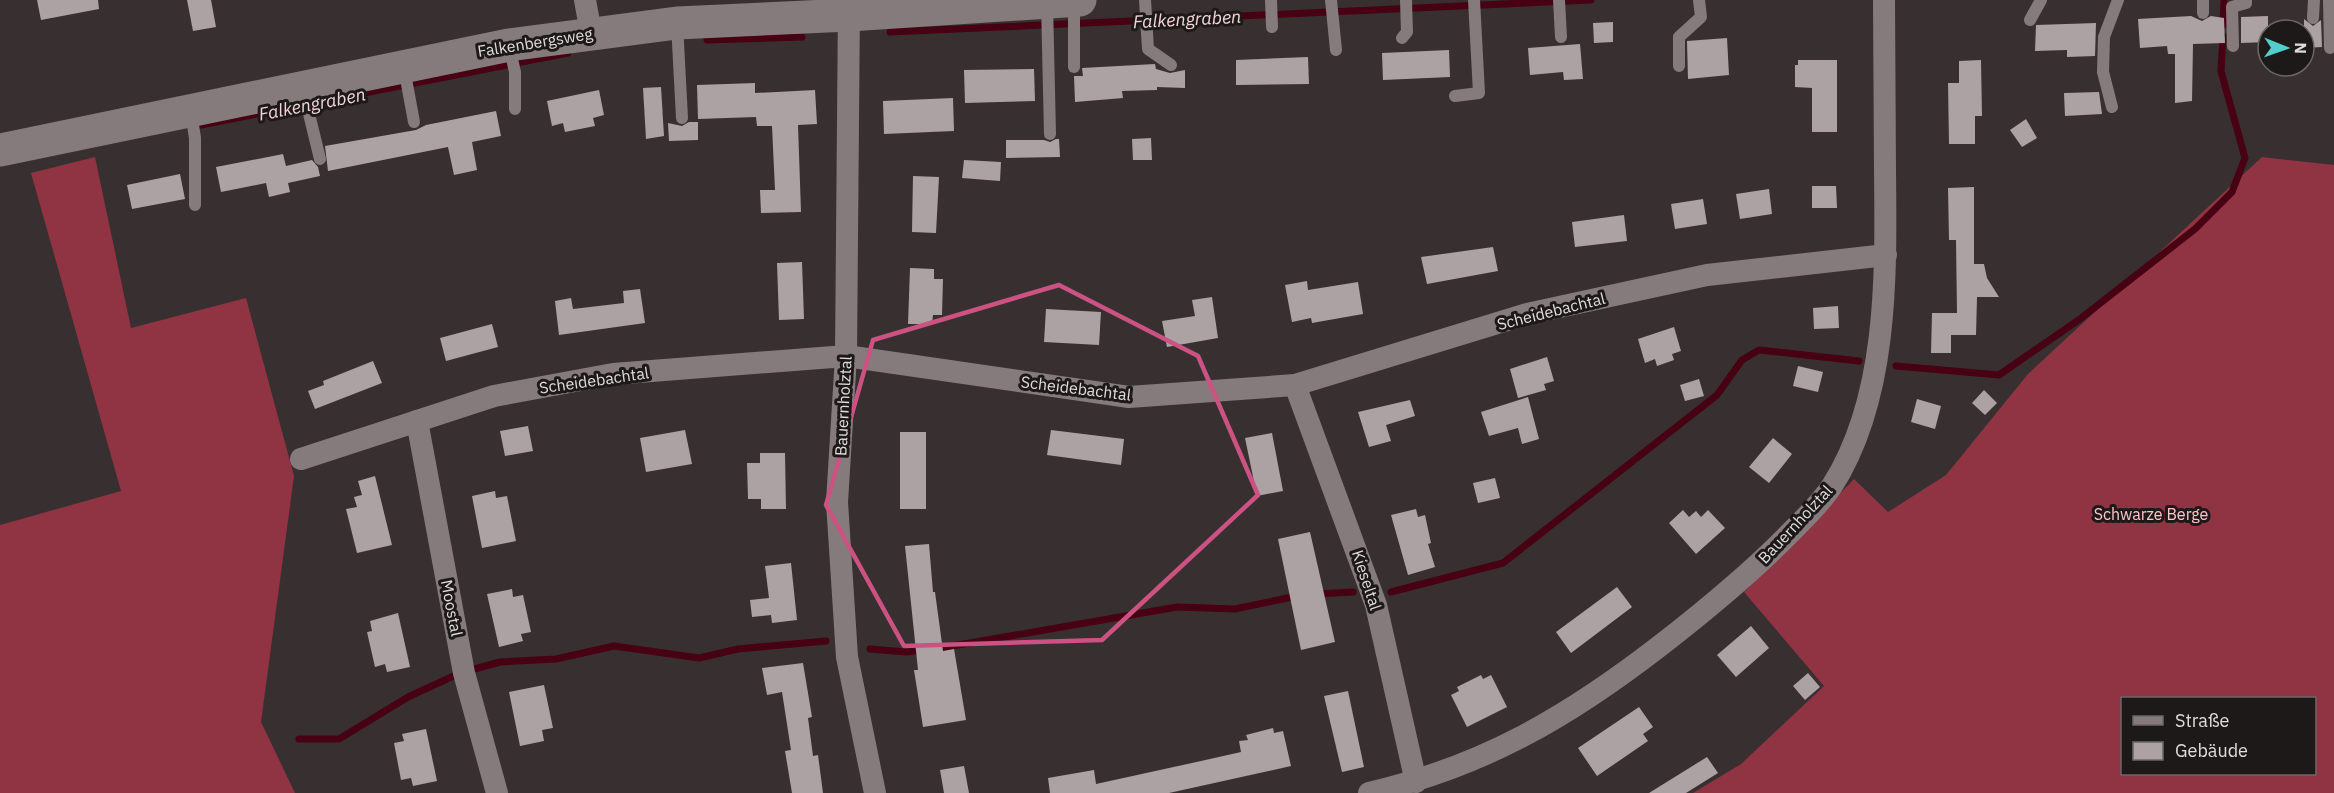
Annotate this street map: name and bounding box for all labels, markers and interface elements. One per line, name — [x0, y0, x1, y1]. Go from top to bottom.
water label: Falkengraben — [1132, 5, 1242, 33]
north arrow — [2256, 18, 2316, 78]
street label: Falkenbergsweg — [476, 23, 595, 61]
text: N — [2291, 42, 2311, 54]
water label: Falkengraben — [257, 82, 367, 126]
street label: Scheidebachtal — [1495, 288, 1607, 334]
street label: Bauernholztal — [830, 355, 856, 457]
street label: Scheidebachtal — [538, 362, 650, 398]
street label: Scheidebachtal — [1020, 371, 1132, 405]
street label: Bauernholztal — [1754, 481, 1836, 567]
park label: Schwarze Berge — [2094, 504, 2209, 524]
street label: Kieseltal — [1348, 547, 1386, 613]
street label: Moostal — [437, 578, 467, 638]
legend — [2121, 697, 2316, 775]
text: Straße — [2175, 709, 2229, 732]
text: Gebäude — [2175, 739, 2248, 762]

